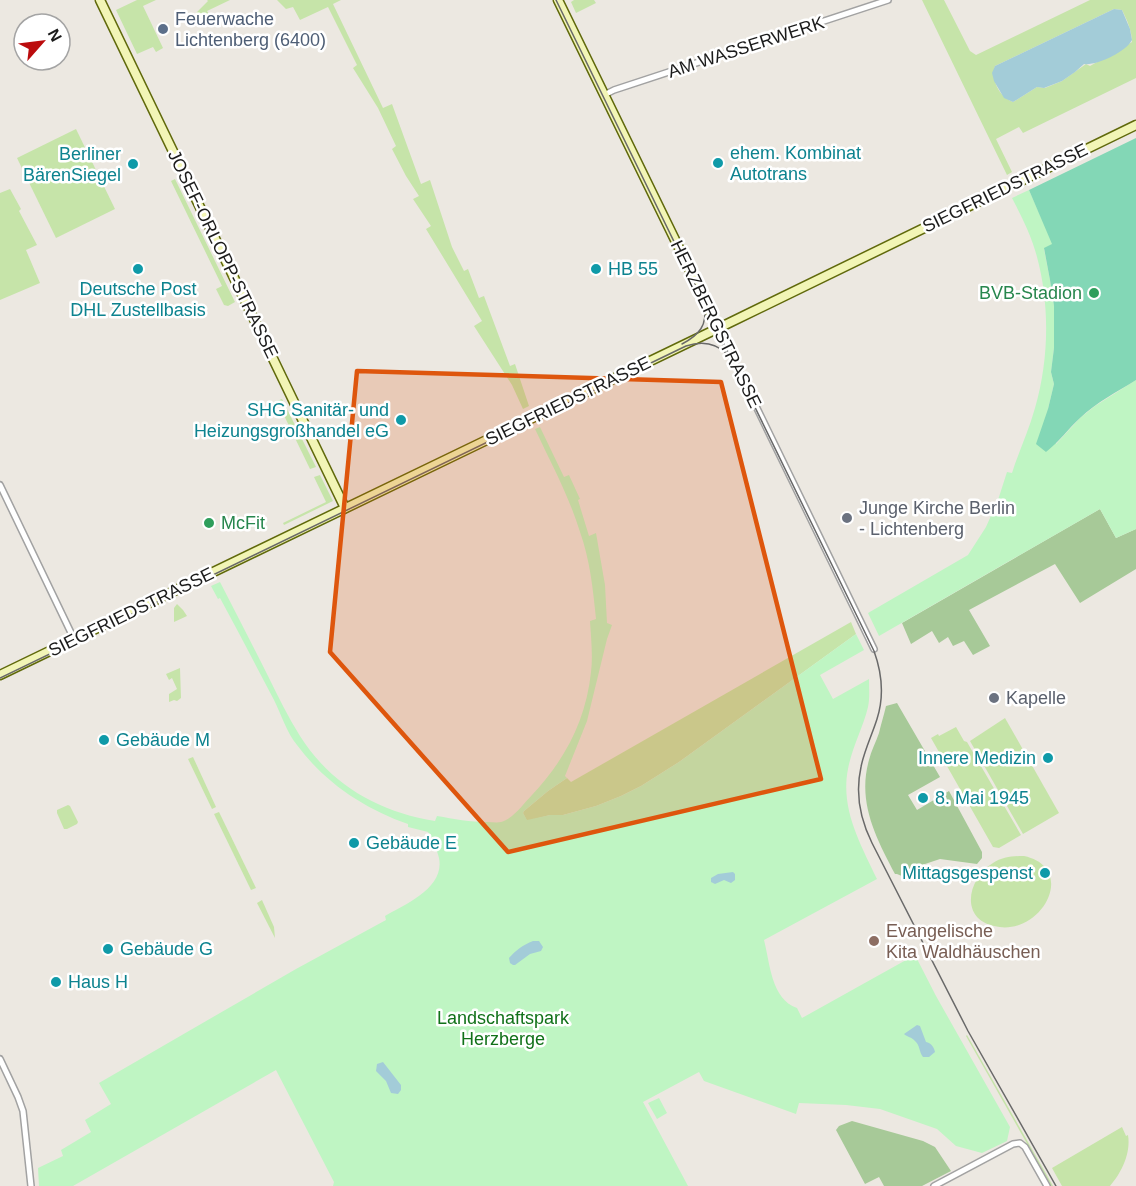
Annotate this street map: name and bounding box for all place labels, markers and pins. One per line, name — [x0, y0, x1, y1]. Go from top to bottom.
place label: Feuerwache Lichtenberg (6400) — [175, 9, 326, 50]
marker: Feuerwache Lichtenberg (6400) — [156, 22, 170, 36]
place label: ehem. Kombinat Autotrans — [730, 143, 861, 184]
place label: Berliner BärenSiegel — [23, 144, 121, 185]
marker: ehem. Kombinat Autotrans — [711, 156, 725, 170]
marker: Berliner BärenSiegel — [126, 157, 140, 171]
place label: HB 55 — [608, 259, 658, 279]
marker: Deutsche Post DHL Zustellbasis — [131, 262, 145, 276]
marker: HB 55 — [589, 262, 603, 276]
place label: Deutsche Post DHL Zustellbasis — [70, 279, 206, 320]
place label: BVB-Stadion — [979, 283, 1082, 303]
marker: BVB-Stadion — [1087, 286, 1101, 300]
place label: SHG Sanitär- und Heizungsgroßhandel eG — [194, 400, 389, 441]
marker: SHG Sanitär- und Heizungsgroßhandel eG — [394, 413, 408, 427]
place label: Junge Kirche Berlin - Lichtenberg — [859, 498, 1015, 539]
marker: Junge Kirche Berlin - Lichtenberg — [840, 511, 854, 525]
place label: McFit — [221, 513, 265, 533]
marker: McFit — [202, 516, 216, 530]
place label: Kapelle — [1006, 688, 1066, 708]
marker: Kapelle — [987, 691, 1001, 705]
place label: Gebäude M — [116, 730, 210, 750]
marker: Gebäude M — [97, 733, 111, 747]
place label: Innere Medizin — [918, 748, 1036, 768]
marker: Innere Medizin — [1041, 751, 1055, 765]
place label: 8. Mai 1945 — [935, 788, 1029, 808]
marker: 8. Mai 1945 — [916, 791, 930, 805]
place label: Gebäude E — [366, 833, 457, 853]
marker: Gebäude E — [347, 836, 361, 850]
place label: Mittagsgespenst — [902, 863, 1033, 883]
marker: Mittagsgespenst — [1038, 866, 1052, 880]
place label: Evangelische Kita Waldhäuschen — [886, 921, 1040, 962]
marker: Evangelische Kita Waldhäuschen — [867, 934, 881, 948]
place label: Gebäude G — [120, 939, 213, 959]
marker: Gebäude G — [101, 942, 115, 956]
place label: Haus H — [68, 972, 128, 992]
marker: Haus H — [49, 975, 63, 989]

